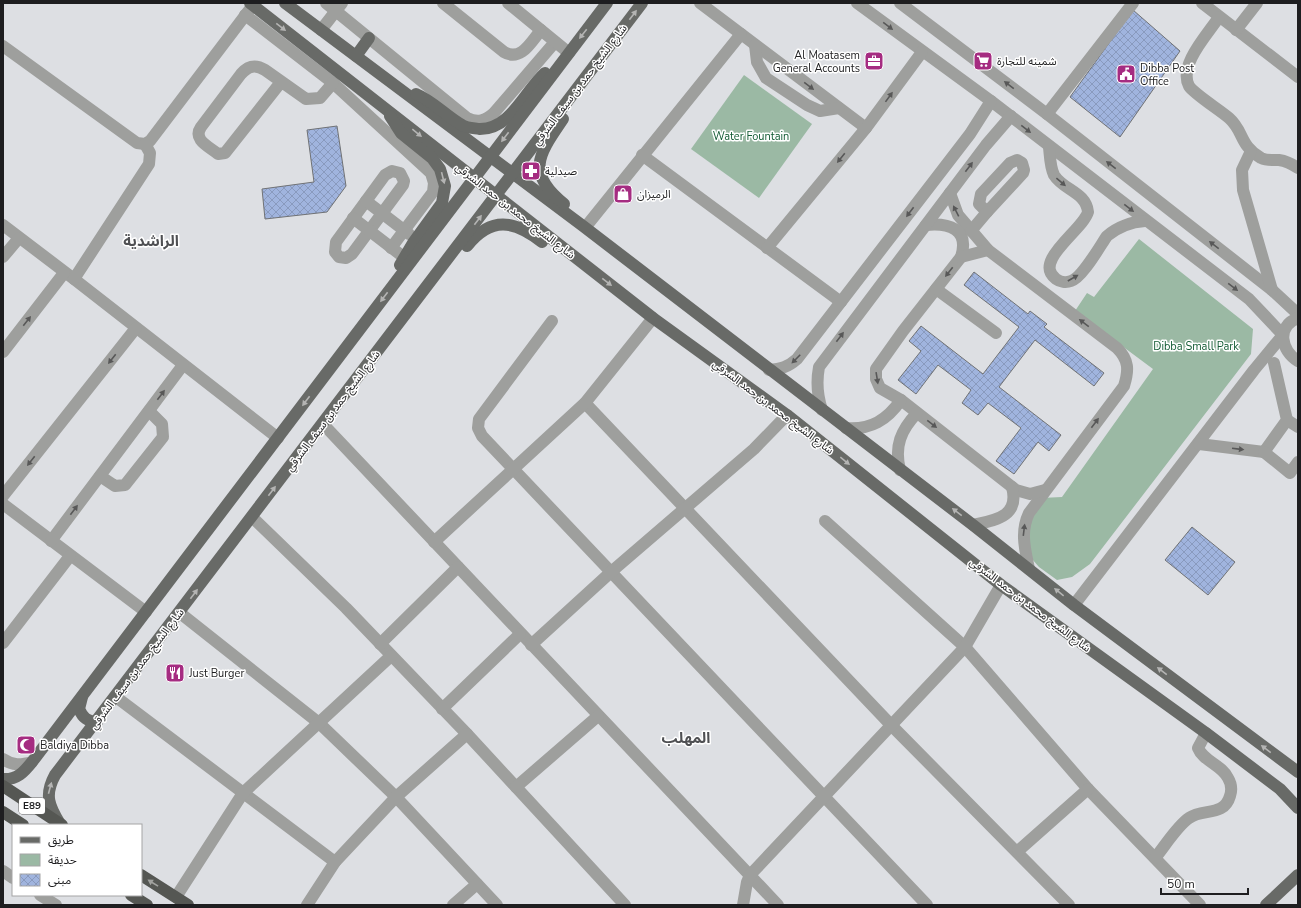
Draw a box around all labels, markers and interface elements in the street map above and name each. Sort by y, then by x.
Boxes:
one-way arrow [629,10,637,21]
street label: شارع الشيخ حمد بن سيف الشرقي [529,21,632,150]
one-way arrow [883,22,894,31]
one-way arrow [276,23,286,31]
one-way arrow [579,28,587,39]
place label: Al Moatasem General Accounts [773,48,860,76]
office icon: Al Moatasem General Accounts [863,50,885,72]
supermarket icon: شمينه للتجارة [972,50,994,72]
place label: شمينه للتجارة [997,54,1057,69]
place label: Dibba Post Office [1140,61,1194,89]
public building icon: Dibba Post Office [1115,63,1137,85]
one-way arrow [804,81,815,90]
one-way arrow [1003,81,1014,90]
one-way arrow [885,91,893,102]
one-way arrow [1021,124,1032,133]
one-way arrow [411,128,422,137]
park label: Water Fountain [713,129,789,144]
one-way arrow [500,132,509,143]
one-way arrow [836,153,845,164]
street label: شارع الشيخ محمد بن حمد الشرقي [451,159,578,264]
pharmacy icon: صيدلية [520,160,542,182]
one-way arrow [965,161,973,172]
one-way arrow [1106,161,1117,169]
place label: صيدلية [545,164,577,179]
one-way arrow [440,172,446,184]
one-way arrow [1056,177,1067,186]
shop icon: الرميزان [612,183,634,205]
place label: الرميزان [637,187,671,202]
one-way arrow [1124,204,1135,213]
one-way arrow [953,205,959,217]
one-way arrow [906,206,915,217]
one-way arrow [473,214,482,225]
district label: الراشدية [123,231,179,251]
one-way arrow [1208,241,1219,249]
one-way arrow [945,267,953,278]
one-way arrow [1067,275,1079,282]
one-way arrow [602,278,612,286]
one-way arrow [1227,283,1238,291]
one-way arrow [380,292,388,302]
one-way arrow [23,315,31,326]
one-way arrow [1079,319,1090,328]
one-way arrow [836,332,845,343]
park label: Dibba Small Park [1153,339,1239,354]
street label: شارع الشيخ حمد بن سيف الشرقي [282,347,385,476]
one-way arrow [107,353,116,364]
one-way arrow [791,354,801,363]
street label: شارع الشيخ محمد بن حمد الشرقي [708,356,837,459]
one-way arrow [874,371,880,384]
one-way arrow [157,390,165,400]
one-way arrow [301,395,310,406]
one-way arrow [1091,418,1100,429]
one-way arrow [926,420,937,428]
one-way arrow [1232,446,1244,452]
one-way arrow [27,455,35,466]
one-way arrow [839,457,850,466]
one-way arrow [268,485,277,496]
one-way arrow [70,505,78,515]
one-way arrow [951,508,962,517]
one-way arrow [1021,524,1027,536]
street label: شارع الشيخ محمد بن حمد الشرقي [965,554,1094,657]
one-way arrow [1053,588,1064,597]
one-way arrow [190,589,198,600]
street label: شارع الشيخ حمد بن سيف الشرقي [86,605,189,734]
restaurant icon: Just Burger [164,662,186,684]
place label: Just Burger [188,666,244,681]
one-way arrow [1157,667,1168,675]
district label: المهلب [662,728,710,748]
mosque icon: Baldiya Dibba [15,734,37,756]
place label: Baldiya Dibba [40,738,109,753]
one-way arrow [1261,745,1272,754]
one-way arrow [47,782,53,794]
road number: E89 [19,798,45,814]
legend [12,824,142,896]
text: طريق [48,832,74,848]
text: حديقة [48,852,77,868]
scale bar [1161,870,1248,896]
text: مبنى [48,872,71,888]
text: 50 m [1167,876,1195,892]
one-way arrow [147,879,158,886]

